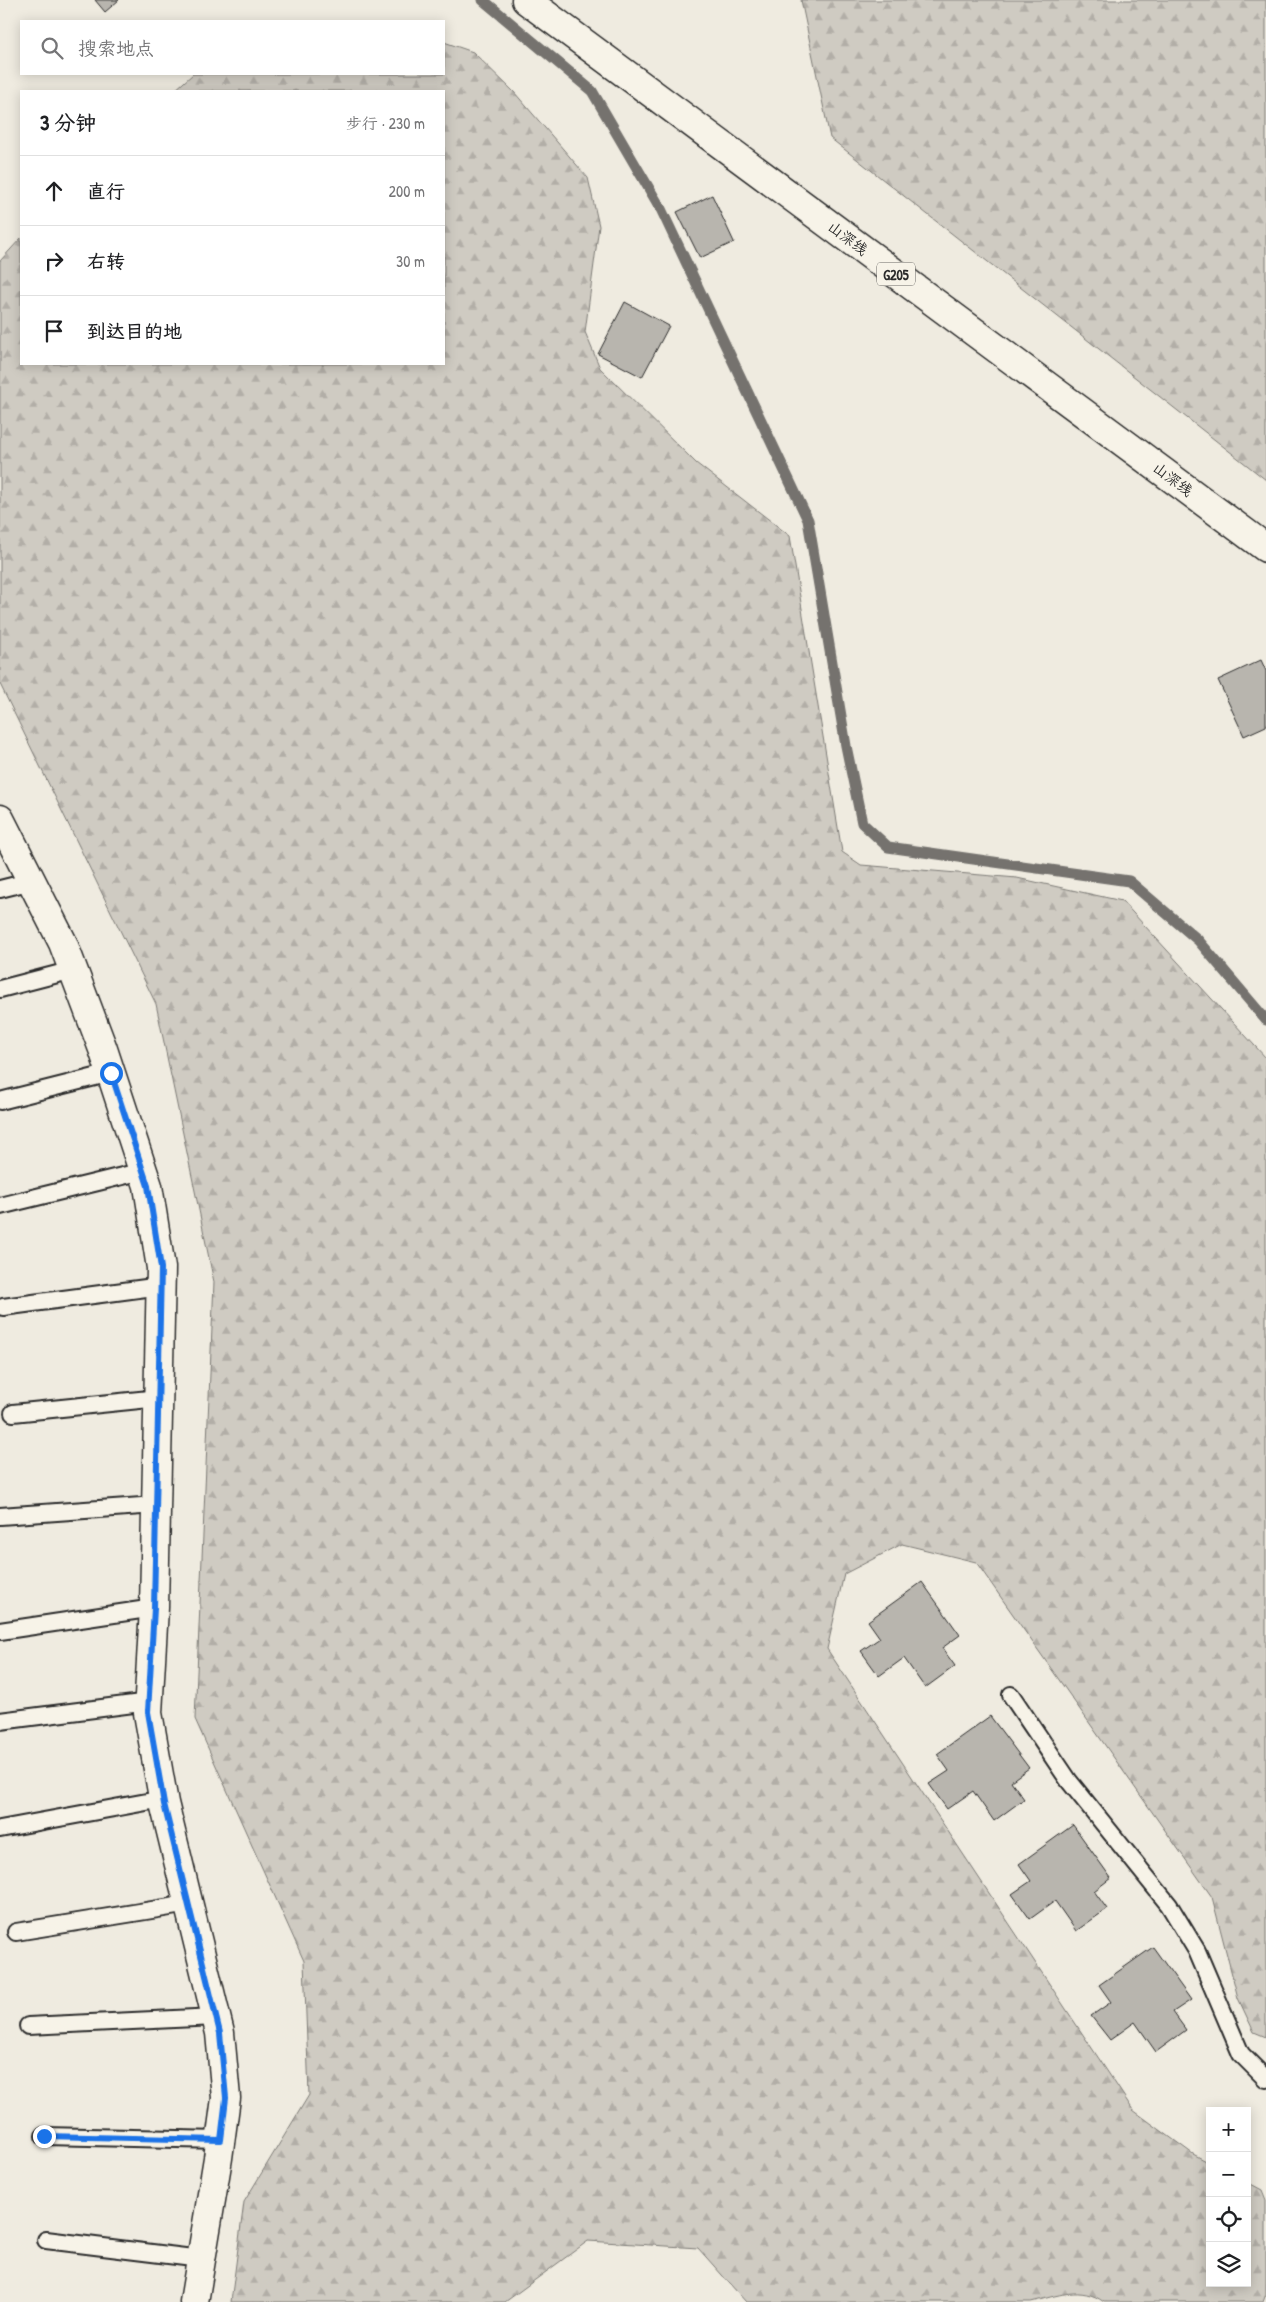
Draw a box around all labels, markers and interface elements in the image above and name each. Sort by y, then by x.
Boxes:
search box [20,20,445,75]
icon: search [38,34,66,62]
text: 搜索地点 [78,35,154,61]
text: 3 分钟 [40,108,96,137]
text: 步行 · 230 m [346,112,425,134]
icon: ahead [40,177,68,205]
text: 直行 [87,178,125,204]
text: 200 m [389,180,425,202]
street label: 山深线 [824,216,872,260]
icon: right [40,247,68,275]
text: 右转 [87,248,125,274]
text: 30 m [396,250,425,272]
road number: G205 [877,262,915,286]
icon: arrive [40,317,68,345]
text: 到达目的地 [87,318,182,344]
street label: 山深线 [1149,457,1197,501]
route start [100,1062,123,1085]
map controls [1206,2107,1251,2287]
button: + [1206,2107,1251,2152]
route end [33,2125,56,2148]
button: − [1206,2152,1251,2197]
button: locate [1206,2197,1251,2242]
button: layers [1206,2242,1251,2287]

